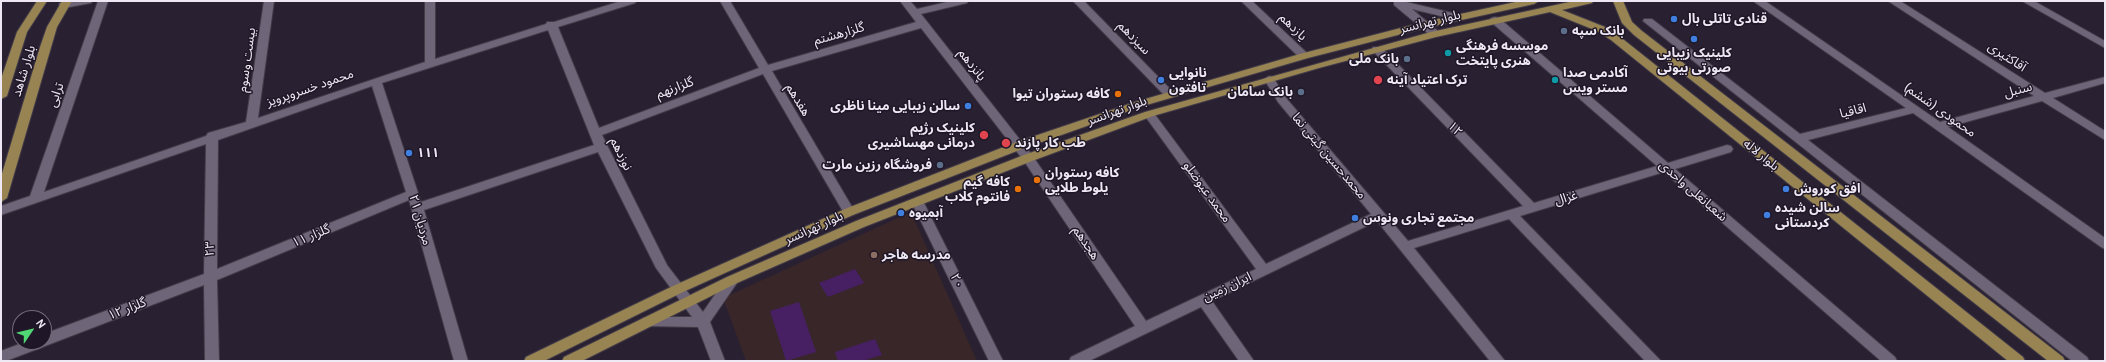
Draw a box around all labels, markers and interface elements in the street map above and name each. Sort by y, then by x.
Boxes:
street label: بلوار تهرانسر [1398,7,1462,37]
street label: یازدهم [1276,10,1310,44]
place label: قنادی تاتلی بال [1682,11,1767,27]
marker: قنادی تاتلی بال [1669,14,1679,24]
street label: سیزدهم [1114,18,1154,58]
street label: گلزارهشتم [812,19,866,49]
place label: بانک سپه [1572,23,1625,39]
marker: بانک سپه [1559,26,1569,36]
street label: بیست وسوم [235,27,259,93]
marker: کلینیک زیبایی صورتی بیوتی [1689,34,1699,44]
place label: موسسه فرهنگی هنری پایتخت [1456,38,1548,69]
street label: آقاکثیری [1985,39,2029,75]
street label: بلوار شاهد [9,44,39,98]
place label: کلینیک زیبایی صورتی بیوتی [1656,45,1732,76]
street label: پانزدهم [954,46,990,84]
marker: موسسه فرهنگی هنری پایتخت [1443,48,1453,58]
place label: بانک ملی [1349,51,1399,67]
marker: بانک ملی [1402,54,1412,64]
place label: نانوایی تافتون [1169,65,1207,96]
place label: آکادمی صدا مستر ویس [1563,65,1628,96]
street label: محمود خسروپرویز [264,66,356,110]
place label: ترک اعتیاد آینه [1387,72,1467,88]
street label: گلزارنهم [654,74,696,102]
marker: ترک اعتیاد آینه [1372,74,1384,86]
marker: نانوایی تافتون [1156,75,1166,85]
marker: آکادمی صدا مستر ویس [1550,75,1560,85]
street label: محمودی (ششم) [1901,79,1979,141]
street label: سنبل [2002,79,2034,101]
street label: ترابی [45,81,67,109]
street label: هفدهم [782,81,814,119]
place label: بانک سامان [1228,84,1293,100]
place label: کافه رستوران تیوا [1012,86,1110,102]
marker: بانک سامان [1296,87,1306,97]
marker: کافه رستوران تیوا [1113,89,1123,99]
street label: بلوار تهرانسر [1085,93,1149,129]
place label: سالن زیبایی مینا ناظری [830,98,960,114]
street label: اقاقیا [1838,100,1868,122]
marker: سالن زیبایی مینا ناظری [963,101,973,111]
street label: محمدحسین گیتی نما [1288,110,1370,202]
street label: ۱۲ [1444,118,1466,140]
place label: کلینیک رژیم درمانی مهساشیری [868,120,975,151]
marker: کلینیک رژیم درمانی مهساشیری [978,129,990,141]
street label: نوزدهم [606,135,636,173]
place label: طب کار پازند [1015,135,1086,151]
street label: بلوار لاله [1740,136,1782,174]
marker: طب کار پازند [1000,137,1012,149]
place label: ۱۱۱ [417,145,439,161]
marker: ۱۱۱ [404,148,414,158]
place label: فروشگاه رزین مارت [822,157,932,173]
street label: شعبانعلی واحدی [1656,157,1730,225]
street label: محمد عیوضلو [1180,158,1234,226]
marker: فروشگاه رزین مارت [935,160,945,170]
place label: کافه رستوران يلوط طلایی [1045,165,1119,196]
place label: کافه گیم فانتوم کلاب [945,174,1010,205]
marker: کافه رستوران يلوط طلایی [1032,175,1042,185]
place label: افق کوروش [1794,181,1860,197]
marker: کافه گیم فانتوم کلاب [1013,184,1023,194]
marker: افق کوروش [1781,184,1791,194]
street label: غزال [1552,187,1580,209]
street label: ۲۱ مردیان [405,193,435,247]
place label: سالن شیده کردستانی [1775,200,1840,231]
place label: آبمیوه [909,205,943,221]
street label: بلوار تهرانسر [782,208,846,248]
marker: آبمیوه [896,208,906,218]
place label: مجتمع تجاری ونوس [1363,210,1474,226]
marker: سالن شیده کردستانی [1762,210,1772,220]
marker: مجتمع تجاری ونوس [1350,213,1360,223]
street label: گلزار ۱۱ [290,221,332,251]
street label: هجدهم [1069,223,1103,263]
street label: ۲۳ [202,241,218,257]
place label: مدرسه هاجر [882,247,951,263]
marker: مدرسه هاجر [869,250,879,260]
street label: ایران زمین [1200,269,1254,305]
street label: ۲۰ [947,271,967,291]
street label: گلزار ۱۲ [106,295,148,323]
north arrow [12,310,52,350]
text: N [33,316,49,331]

